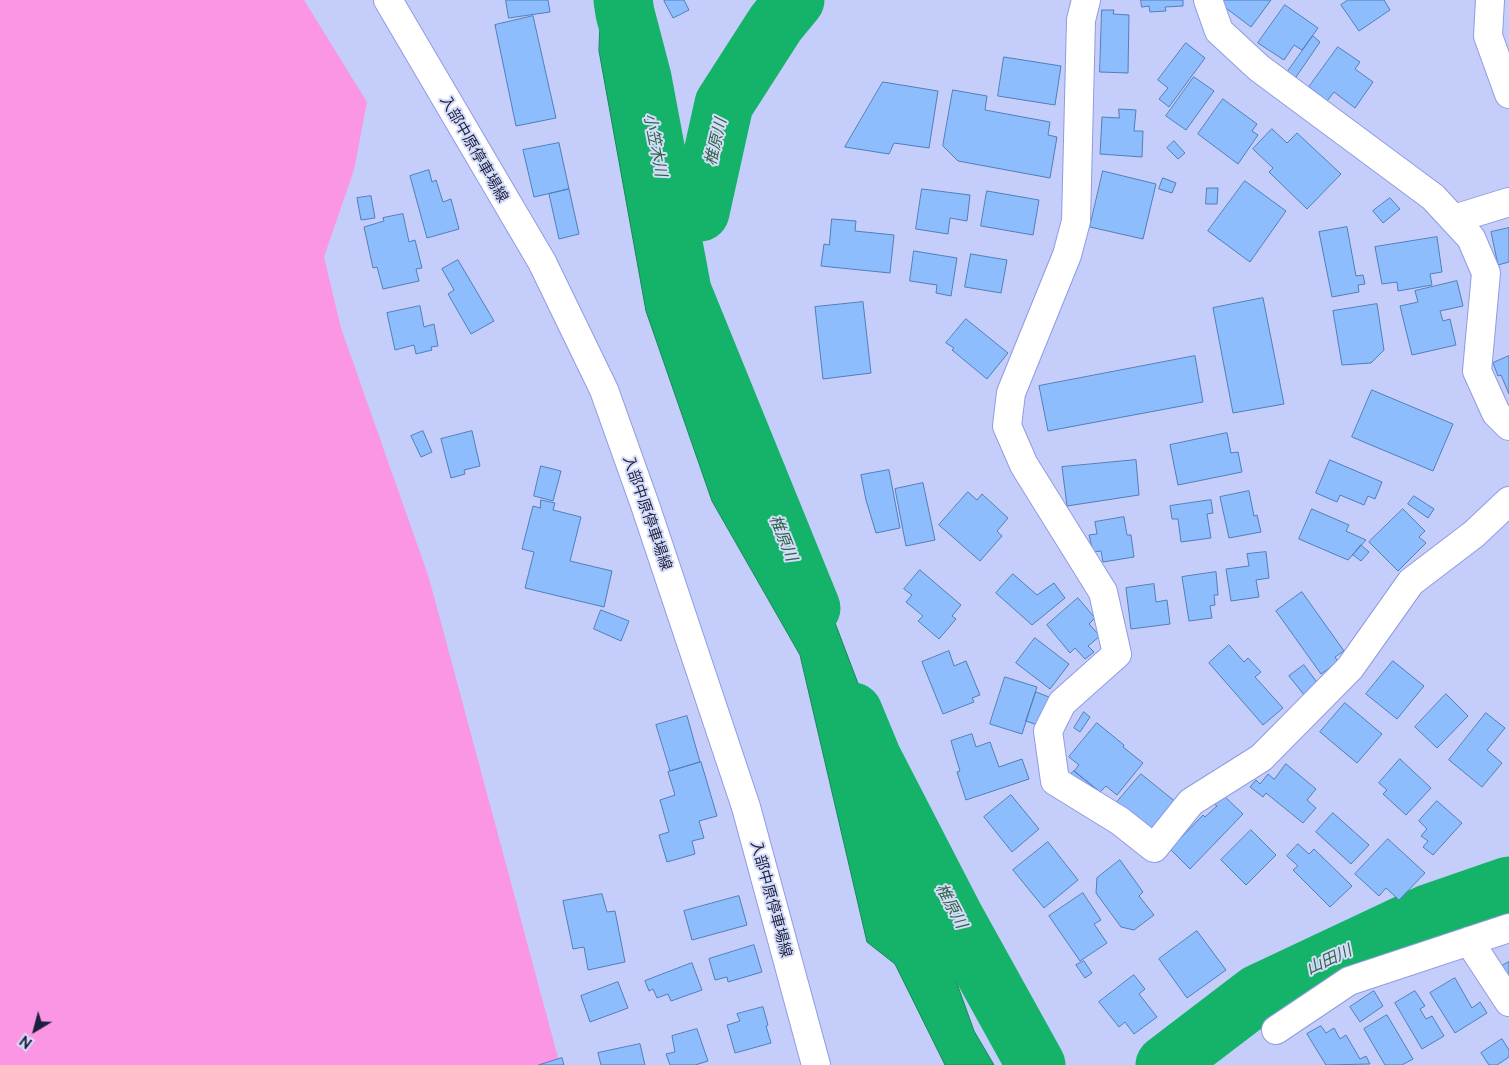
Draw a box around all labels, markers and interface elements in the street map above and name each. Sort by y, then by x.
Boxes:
street label: 入部中原停車場線 [436,93,512,205]
water label: 小笠木川 [639,112,671,178]
water label: 椎原川 [701,116,731,168]
street label: 入部中原停車場線 [619,453,675,573]
water label: 椎原川 [765,512,801,564]
street label: 入部中原停車場線 [747,839,795,959]
water label: 椎原川 [931,880,971,932]
water label: 山田川 [1303,941,1355,979]
north arrow [10,1005,60,1055]
text: N [17,1032,35,1052]

